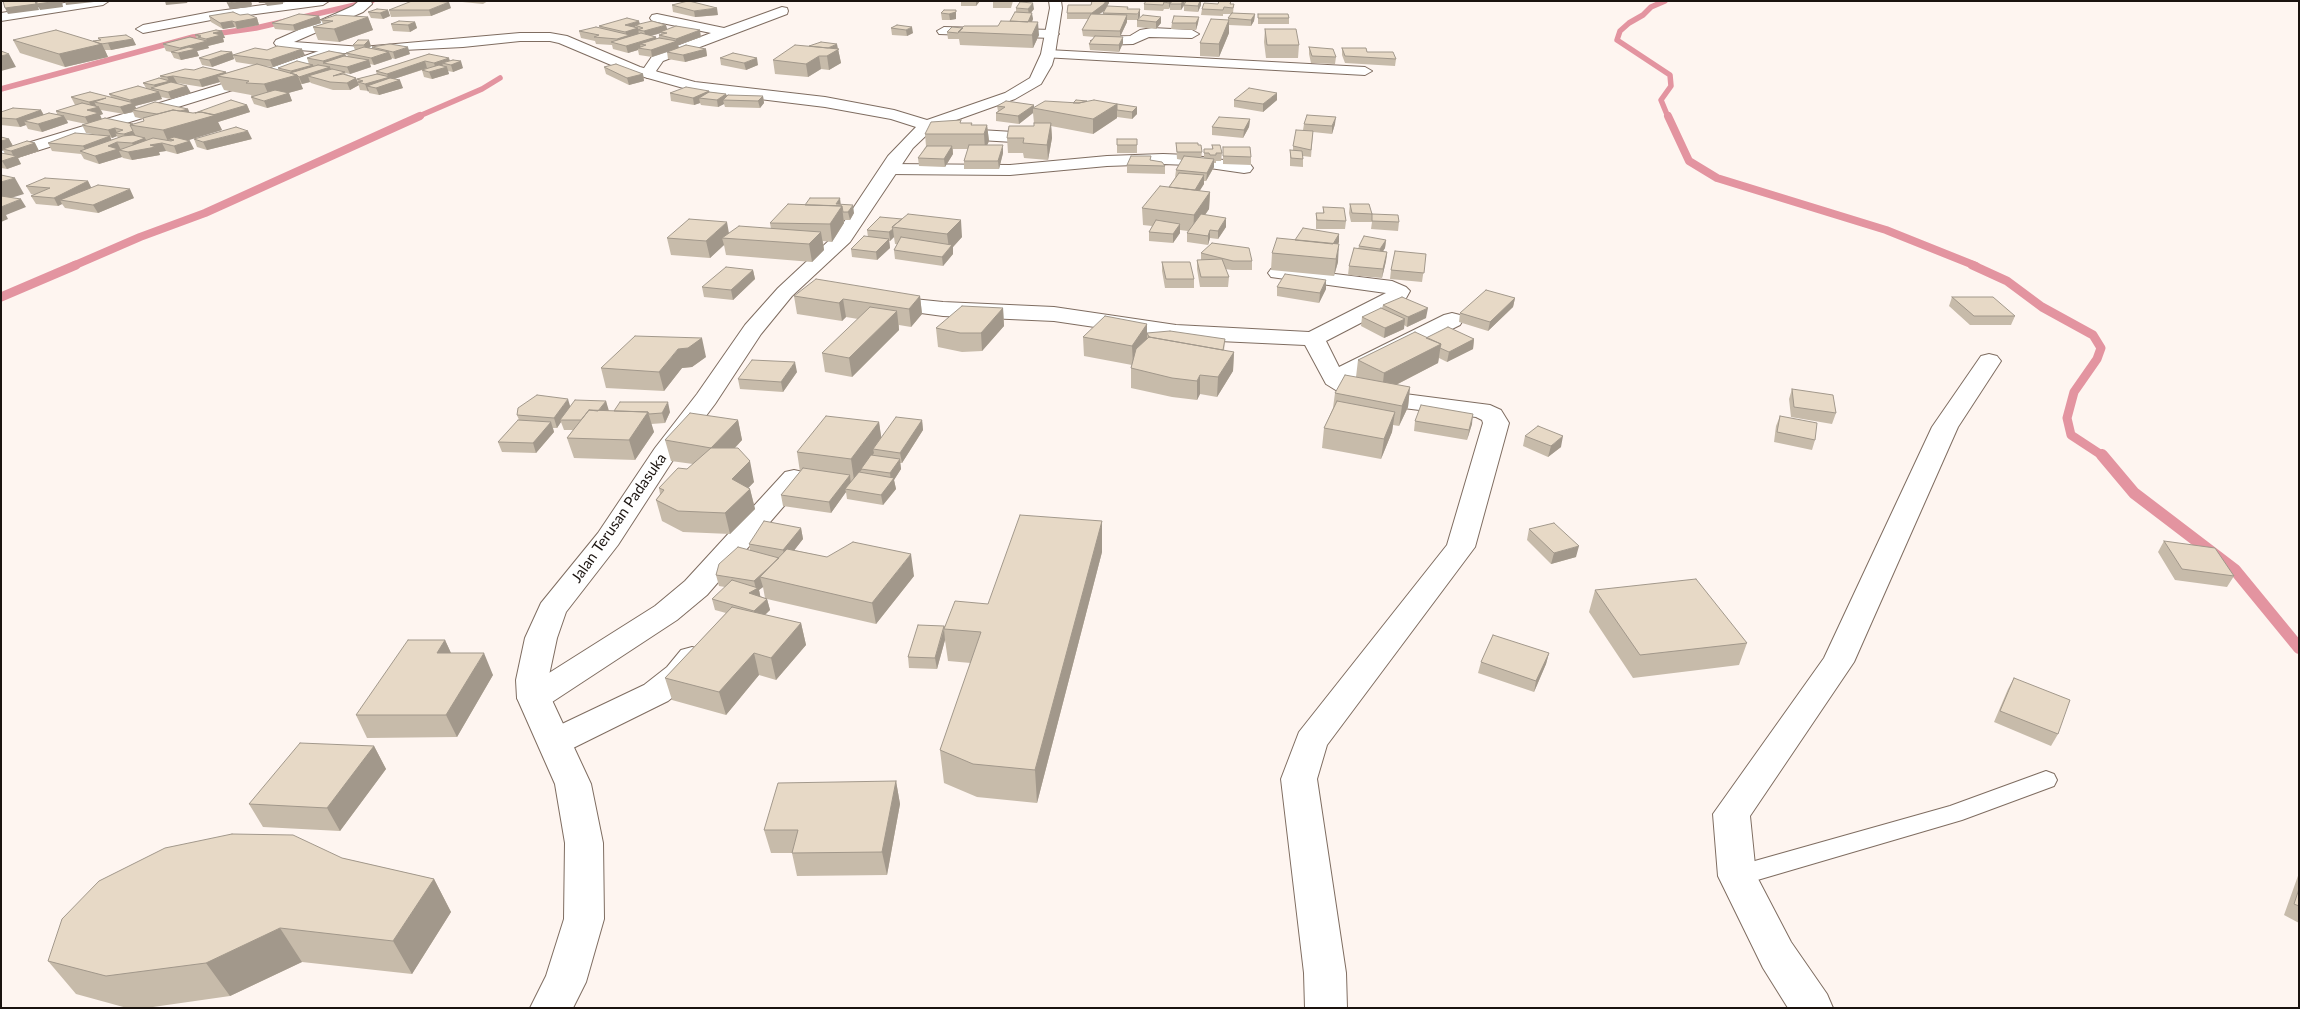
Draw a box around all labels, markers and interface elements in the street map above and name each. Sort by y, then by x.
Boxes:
street label: Jalan Terusan Padasuka [568,450,670,586]

